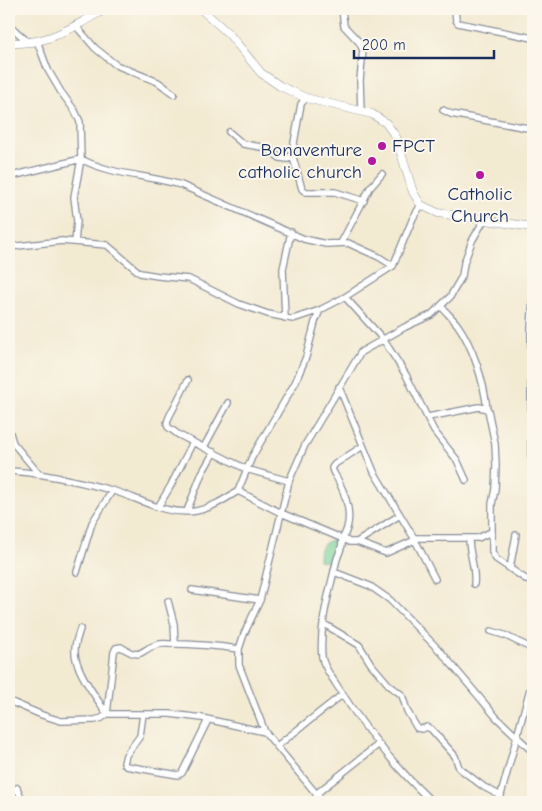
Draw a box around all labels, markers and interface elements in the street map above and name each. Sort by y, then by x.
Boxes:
scale bar [354,28,494,60]
text: 200 m [362,36,406,54]
place label: FPCT [392,135,435,157]
place label: Bonaventure catholic church [238,139,362,183]
marker: FPCT [376,140,388,152]
marker: Bonaventure catholic church [366,155,378,167]
marker: Catholic Church [474,169,486,181]
place label: Catholic Church [448,183,512,227]

